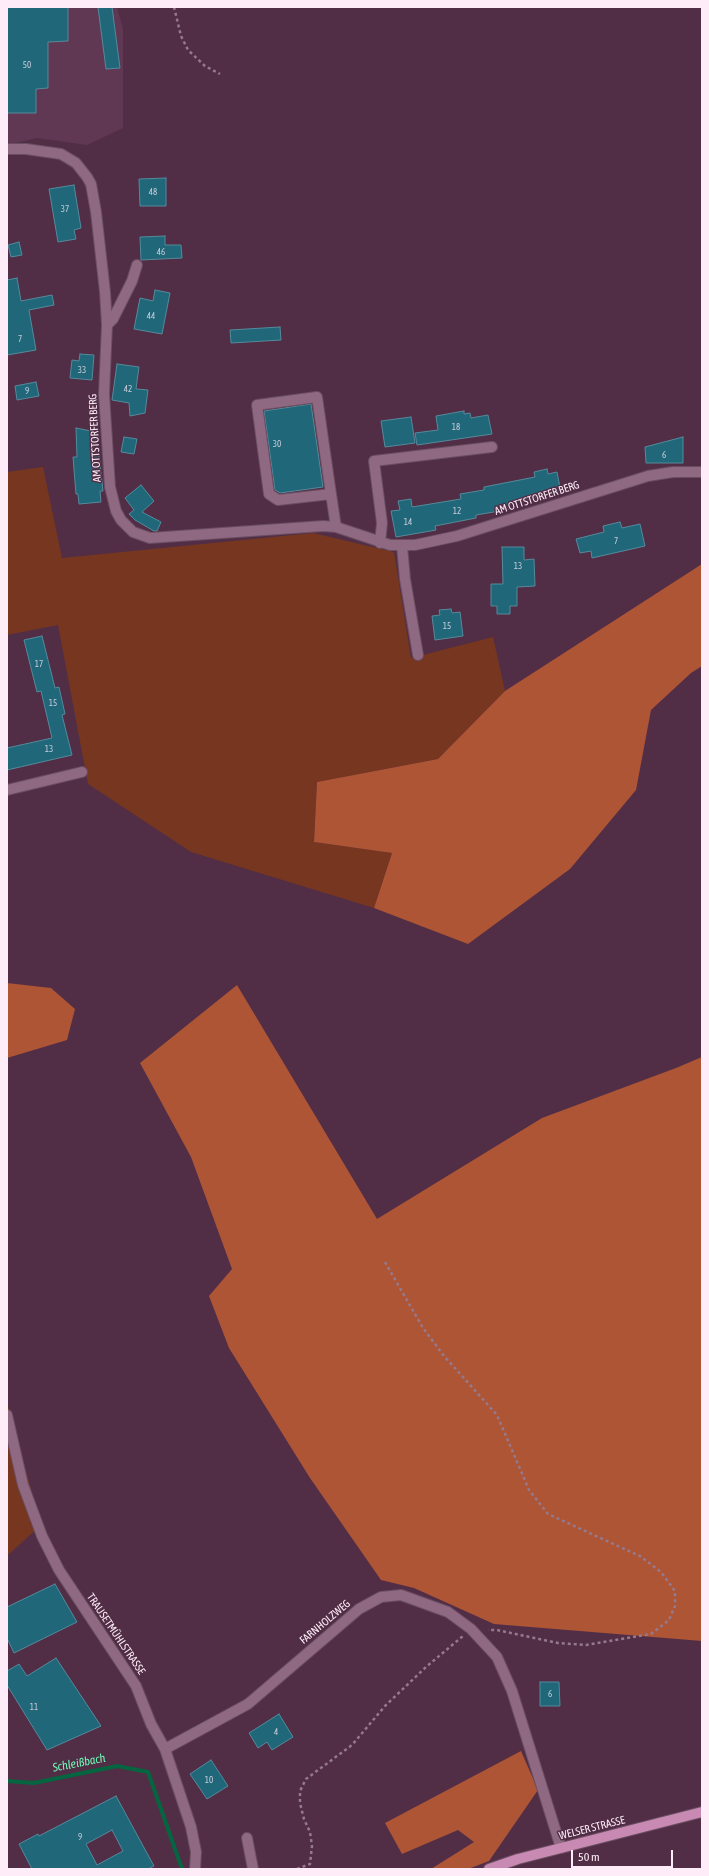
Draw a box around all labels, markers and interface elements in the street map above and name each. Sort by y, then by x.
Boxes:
house number: 50 [23,60,31,70]
house number: 48 [149,187,157,197]
house number: 37 [61,204,69,214]
house number: 46 [157,247,165,257]
house number: 44 [147,311,155,321]
house number: 7 [18,334,22,344]
house number: 33 [78,365,86,375]
house number: 42 [124,384,132,394]
house number: 9 [25,386,29,396]
street label: AM OTTSTORFER BERG [86,393,104,483]
house number: 18 [452,422,460,432]
house number: 30 [273,439,281,449]
house number: 6 [662,450,666,460]
street label: AM OTTSTORFER BERG [493,478,581,518]
house number: 12 [453,506,461,516]
house number: 14 [404,517,412,527]
house number: 7 [614,536,618,546]
house number: 13 [514,561,522,571]
house number: 15 [443,621,451,631]
house number: 17 [35,659,43,669]
house number: 15 [49,698,57,708]
house number: 13 [45,744,53,754]
street label: TRAUSETMÜHLSTRASSE [84,1591,148,1677]
street label: FARNHOLZWEG [297,1597,353,1647]
house number: 6 [548,1689,552,1699]
house number: 11 [30,1702,38,1712]
house number: 4 [274,1727,278,1737]
water label: Schleißbach [51,1751,107,1775]
house number: 10 [205,1775,213,1785]
street label: WELSER STRASSE [558,1813,626,1843]
house number: 9 [78,1832,82,1842]
scale bar [573,1842,675,1868]
text: 50 m [578,1850,600,1864]

